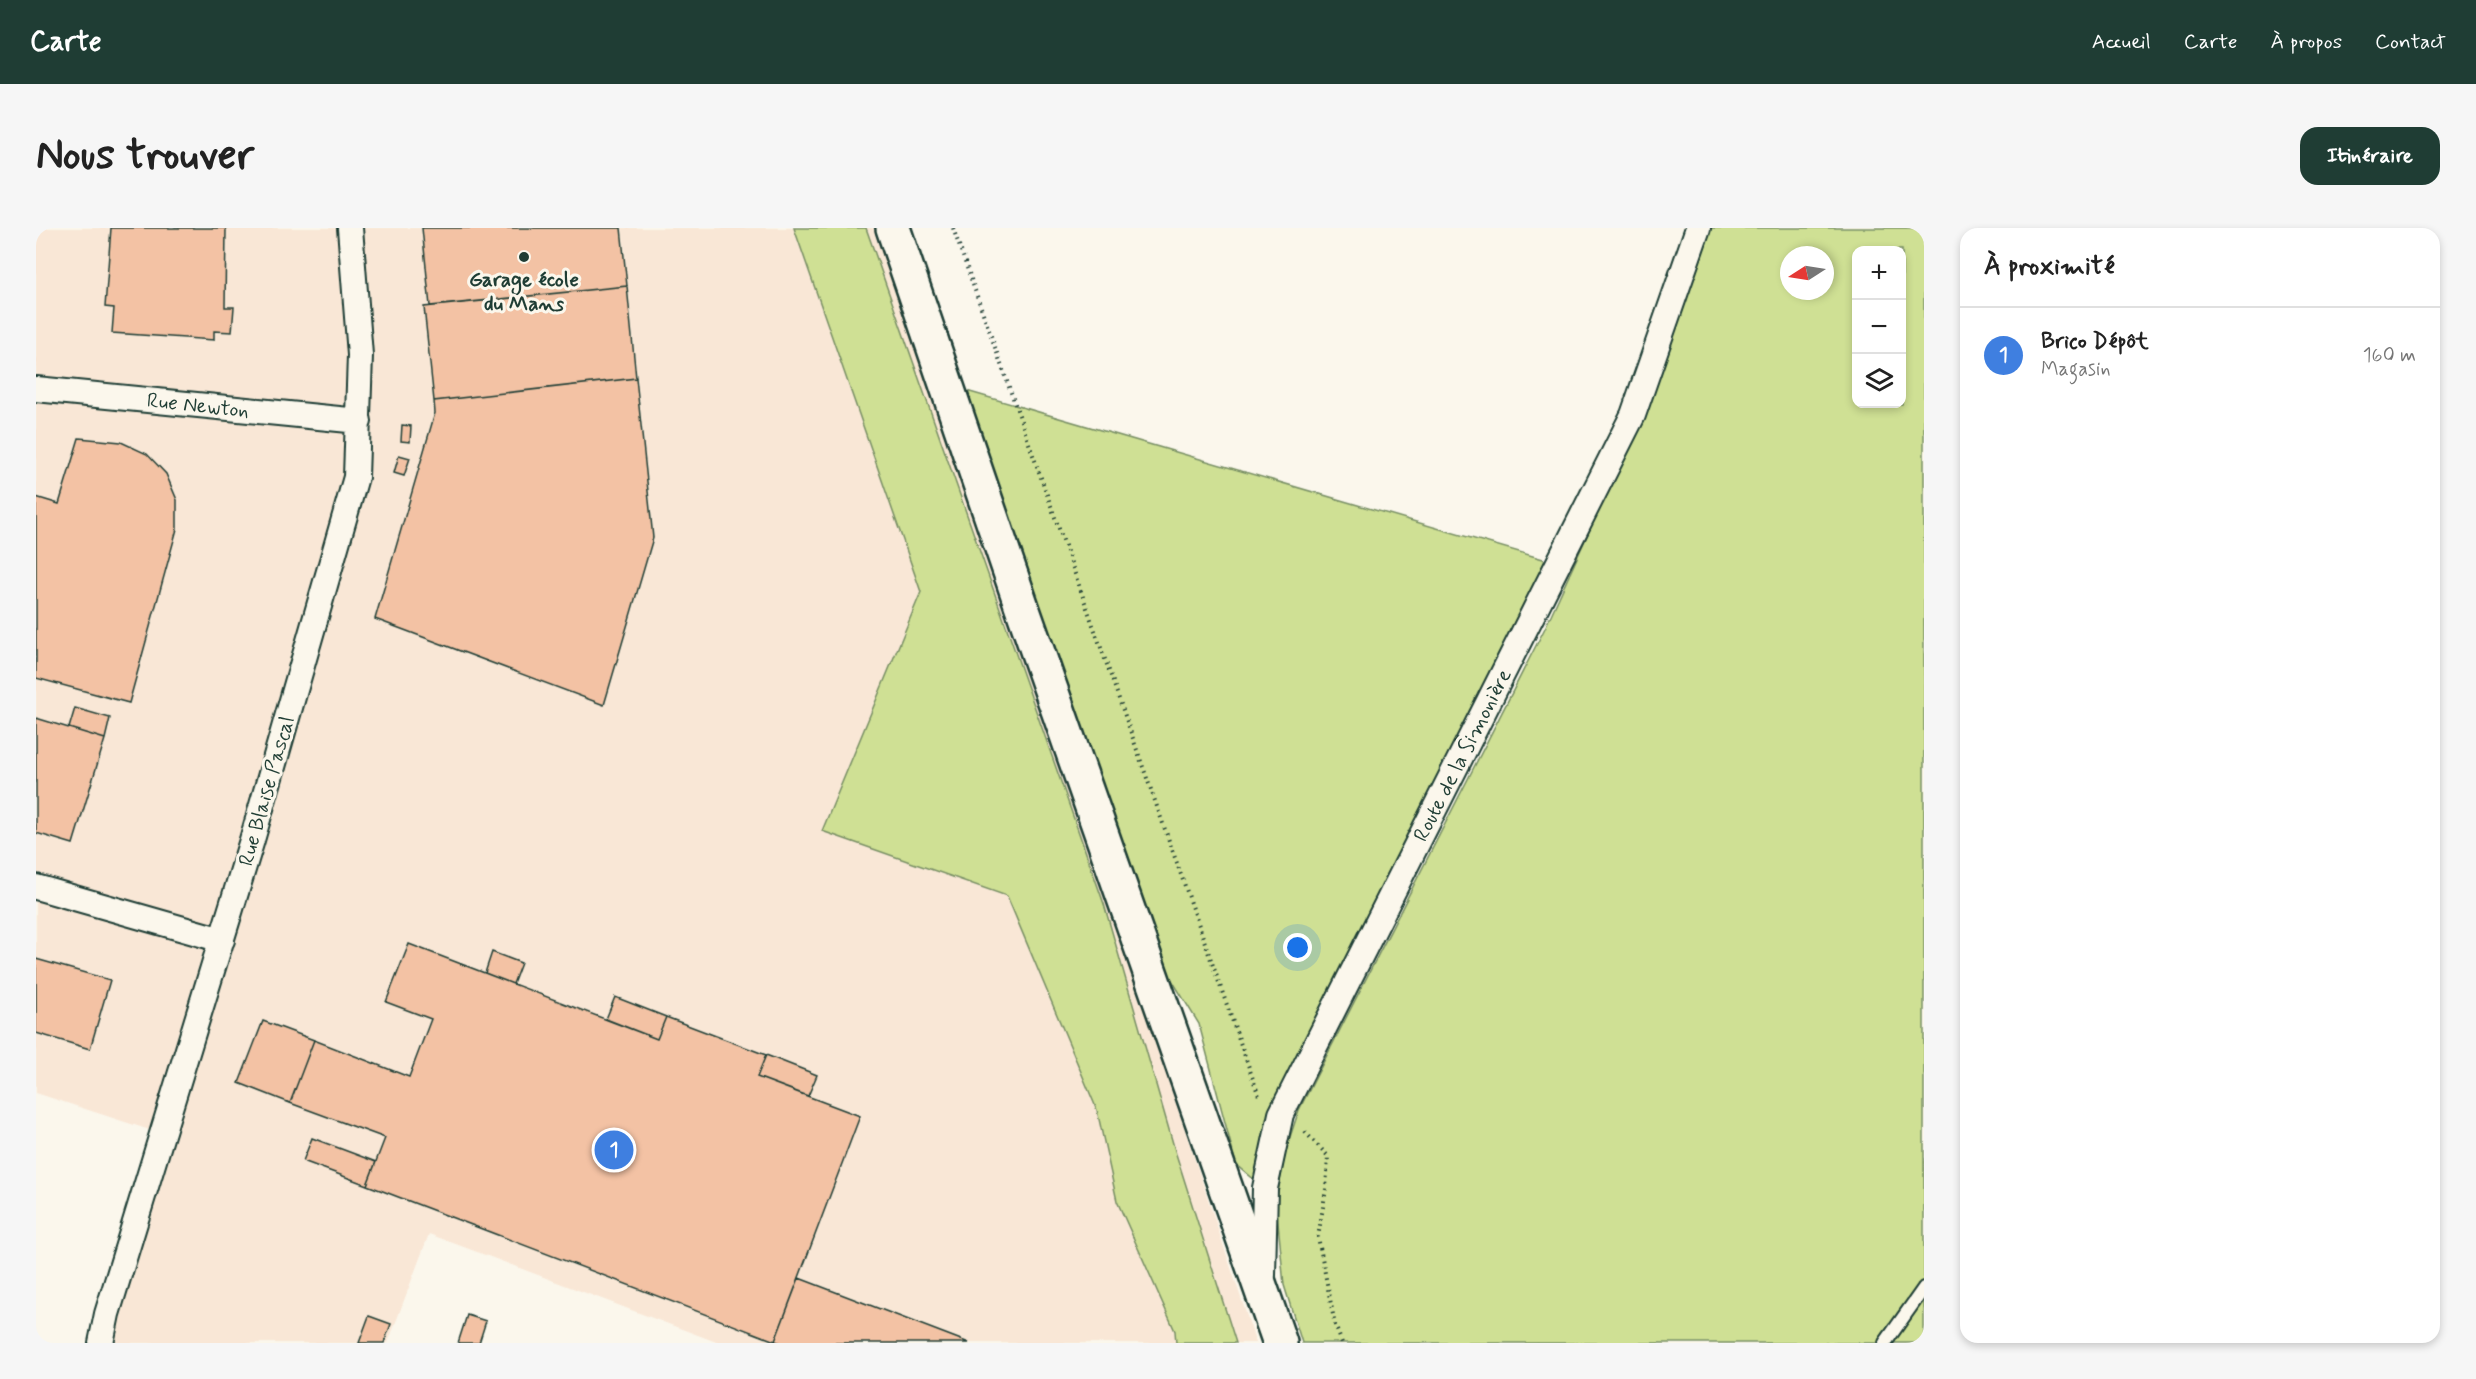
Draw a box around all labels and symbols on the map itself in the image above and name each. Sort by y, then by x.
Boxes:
north arrow [1780,246,1834,300]
marker: Garage école du Mans [517,250,531,264]
place label: Garage école du Mans [469,266,579,318]
street label: Rue Newton [145,387,250,425]
street label: Route de la Simonière [1407,664,1519,847]
street label: Rue Blaise Pascal [232,713,302,870]
your location [1283,933,1312,962]
pin: 1 [594,1128,634,1172]

